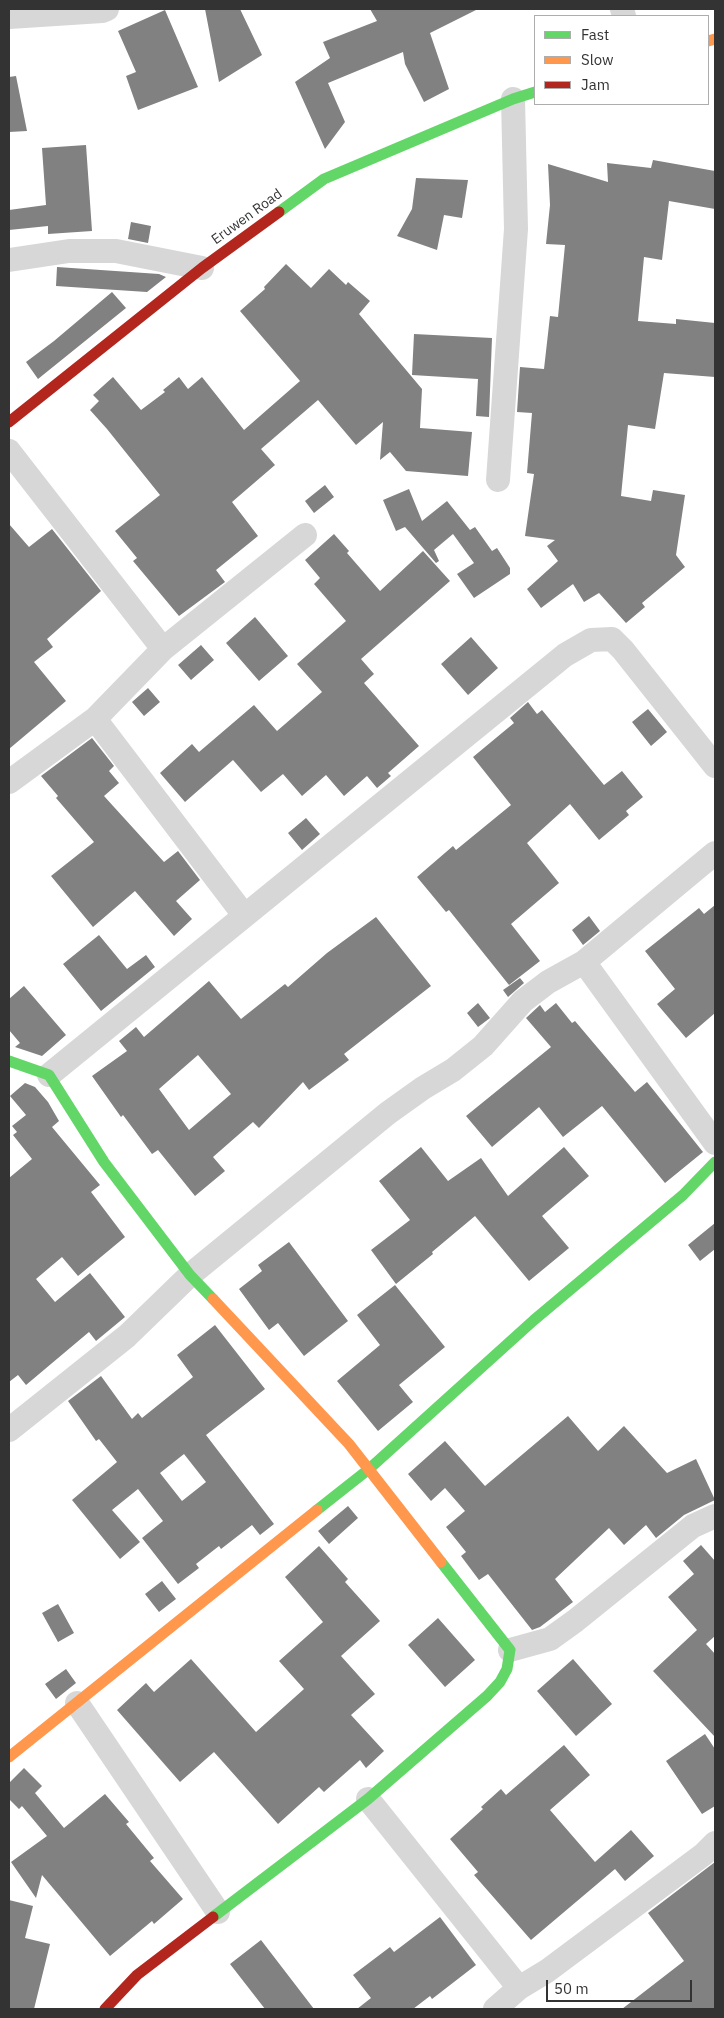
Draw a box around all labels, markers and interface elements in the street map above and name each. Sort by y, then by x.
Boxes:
legend [534,15,709,105]
text: Fast [581,25,609,44]
text: Slow [581,50,614,69]
text: Jam [581,75,610,94]
street label: Eruwen Road [208,186,286,248]
scale bar [549,1970,695,2002]
text: 50 m [554,1979,589,1998]

